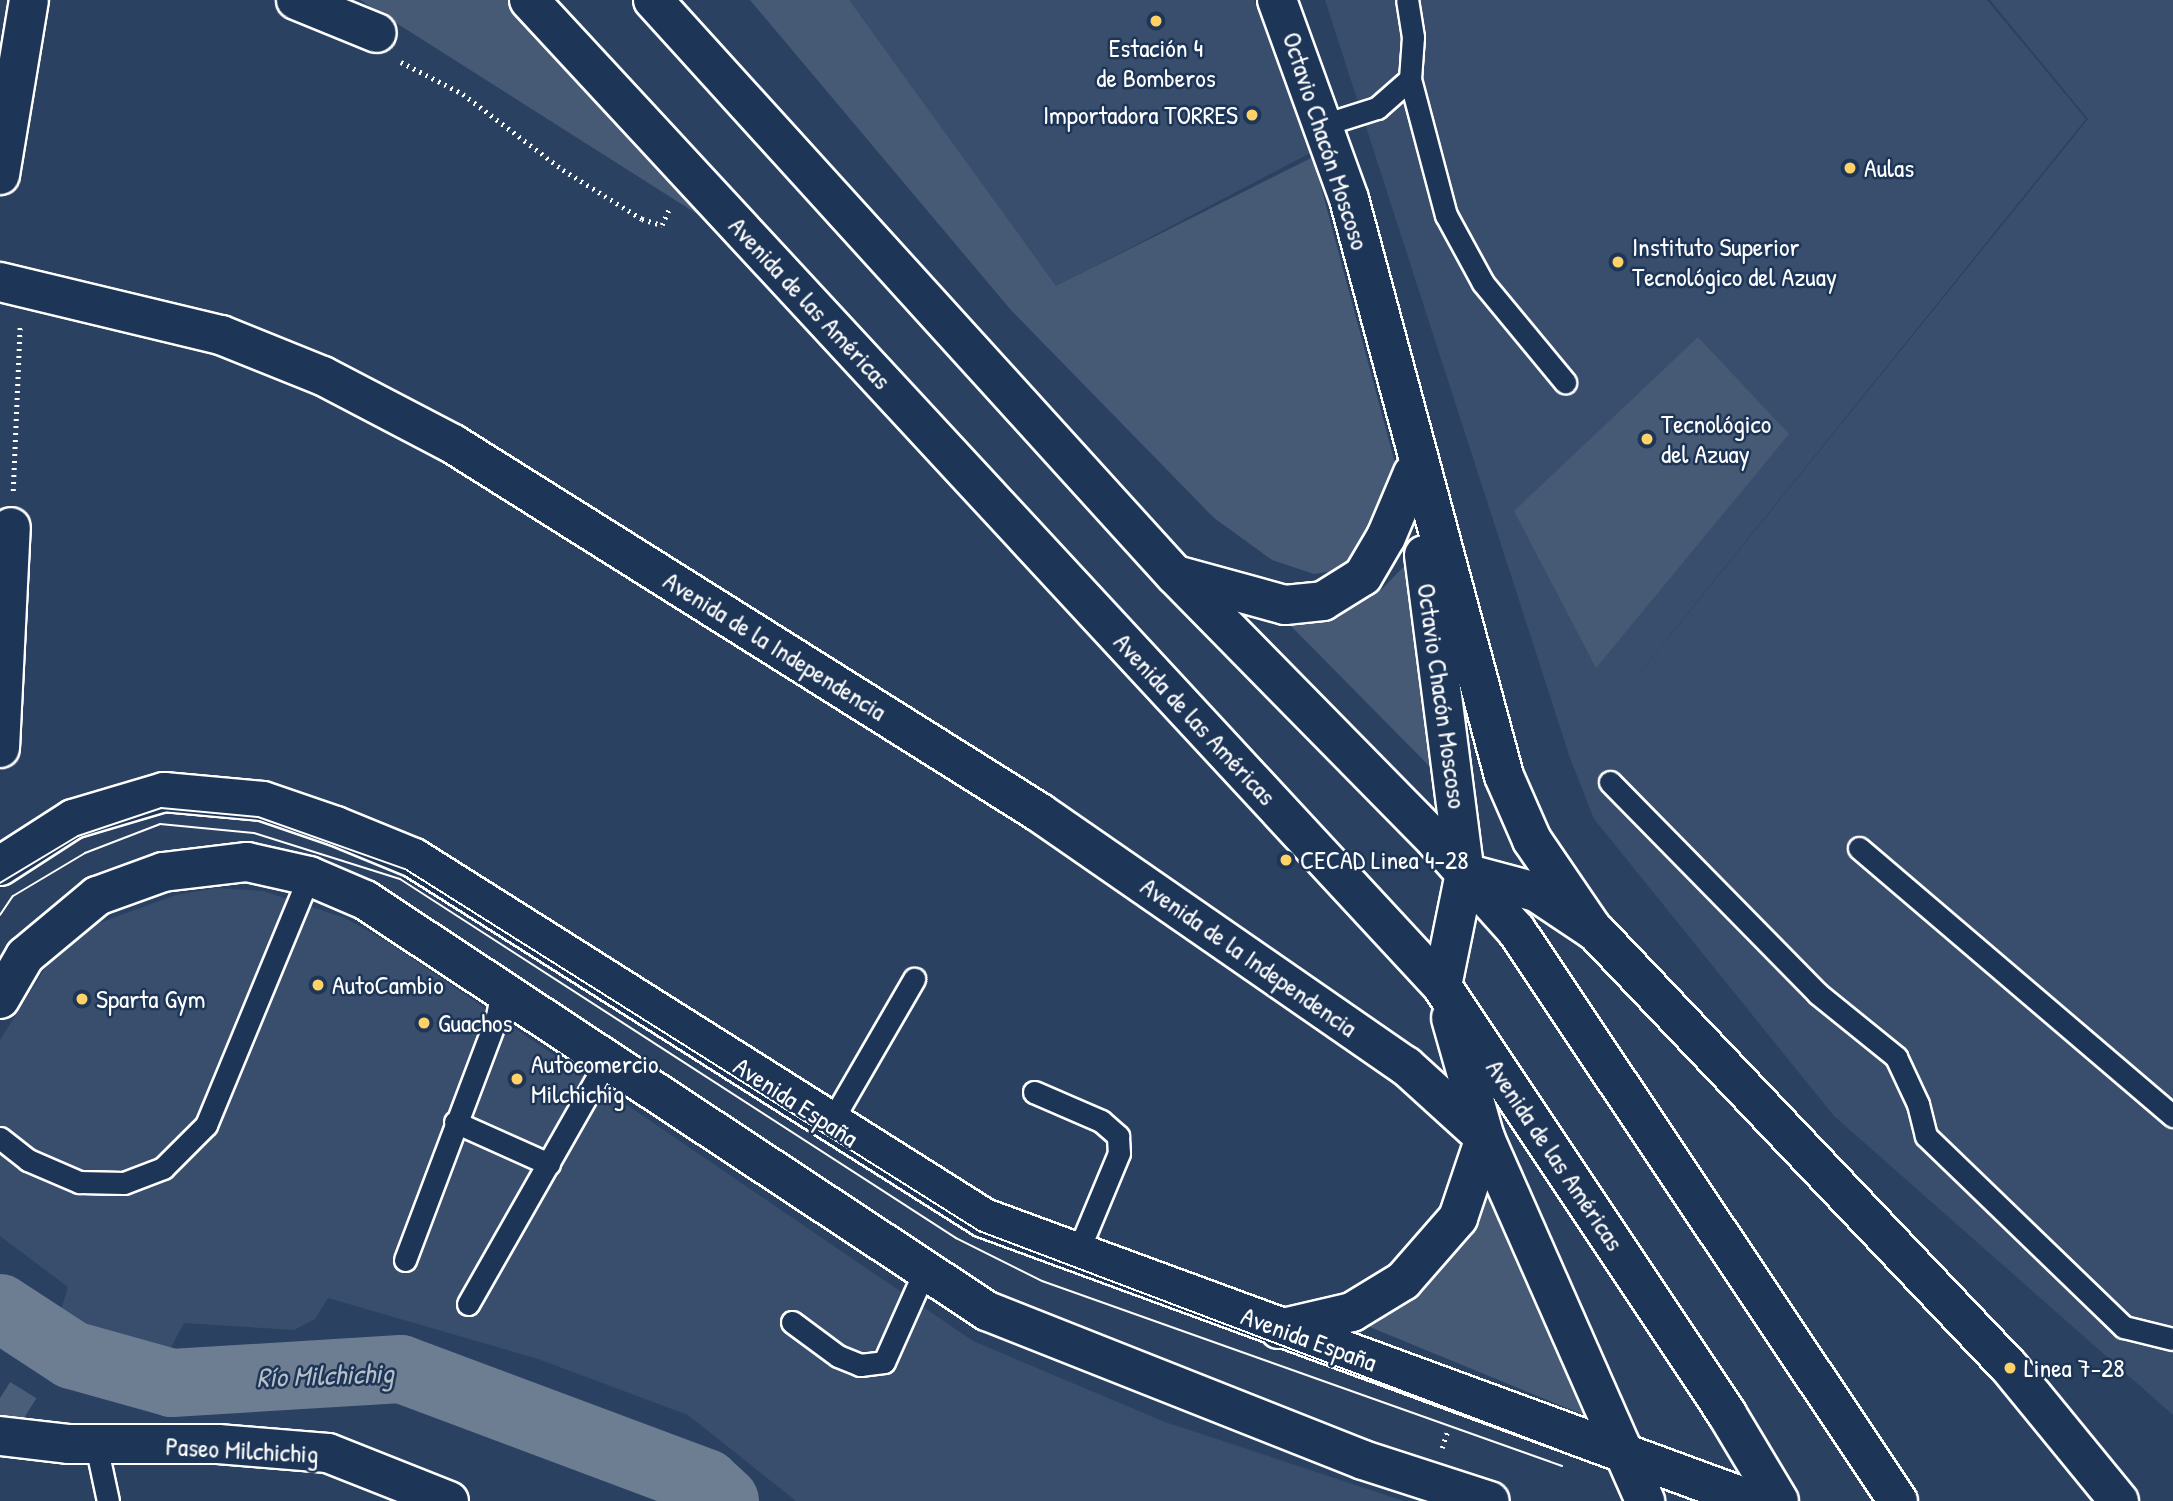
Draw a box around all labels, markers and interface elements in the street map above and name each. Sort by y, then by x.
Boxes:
marker: Estación 4 de Bomberos [1148,13,1164,29]
street label: Octavio Chacón Moscoso [1276,28,1376,254]
place label: Estación 4 de Bomberos [1096,32,1216,94]
place label: Importadora TORRES [1043,99,1238,131]
marker: Importadora TORRES [1244,107,1260,123]
place label: Aulas [1864,152,1914,184]
marker: Aulas [1842,160,1858,176]
street label: Avenida de las Américas [722,211,898,395]
place label: Instituto Superior Tecnológico del Azuay [1632,231,1837,292]
marker: Instituto Superior Tecnológico del Azuay [1610,254,1626,270]
place label: Tecnológico del Azuay [1661,408,1771,470]
marker: Tecnológico del Azuay [1639,431,1655,447]
street label: Avenida de la Independencia [658,565,892,727]
street label: Octavio Chacón Moscoso [1411,581,1473,811]
street label: Avenida de las Américas [1107,627,1283,811]
place label: CECAD Linea 4-28 [1300,844,1468,876]
marker: CECAD Linea 4-28 [1278,852,1294,868]
street label: Avenida de la Independencia [1135,871,1363,1043]
place label: AutoCambio [332,969,444,1001]
marker: AutoCambio [310,977,326,993]
place label: Sparta Gym [96,983,206,1015]
marker: Sparta Gym [74,991,90,1007]
place label: Guachos [438,1007,513,1039]
marker: Guachos [416,1015,432,1031]
place label: Autocomercio Milchichig [531,1048,659,1110]
street label: Avenida España [728,1050,864,1154]
street label: Avenida de las Américas [1480,1054,1630,1256]
marker: Autocomercio Milchichig [509,1071,525,1087]
street label: Avenida España [1237,1300,1381,1378]
place label: Linea 7-28 [2024,1352,2125,1384]
water label: Río Milchichig [256,1356,394,1394]
marker: Linea 7-28 [2002,1360,2018,1376]
street label: Paseo Milchichig [165,1430,319,1470]

